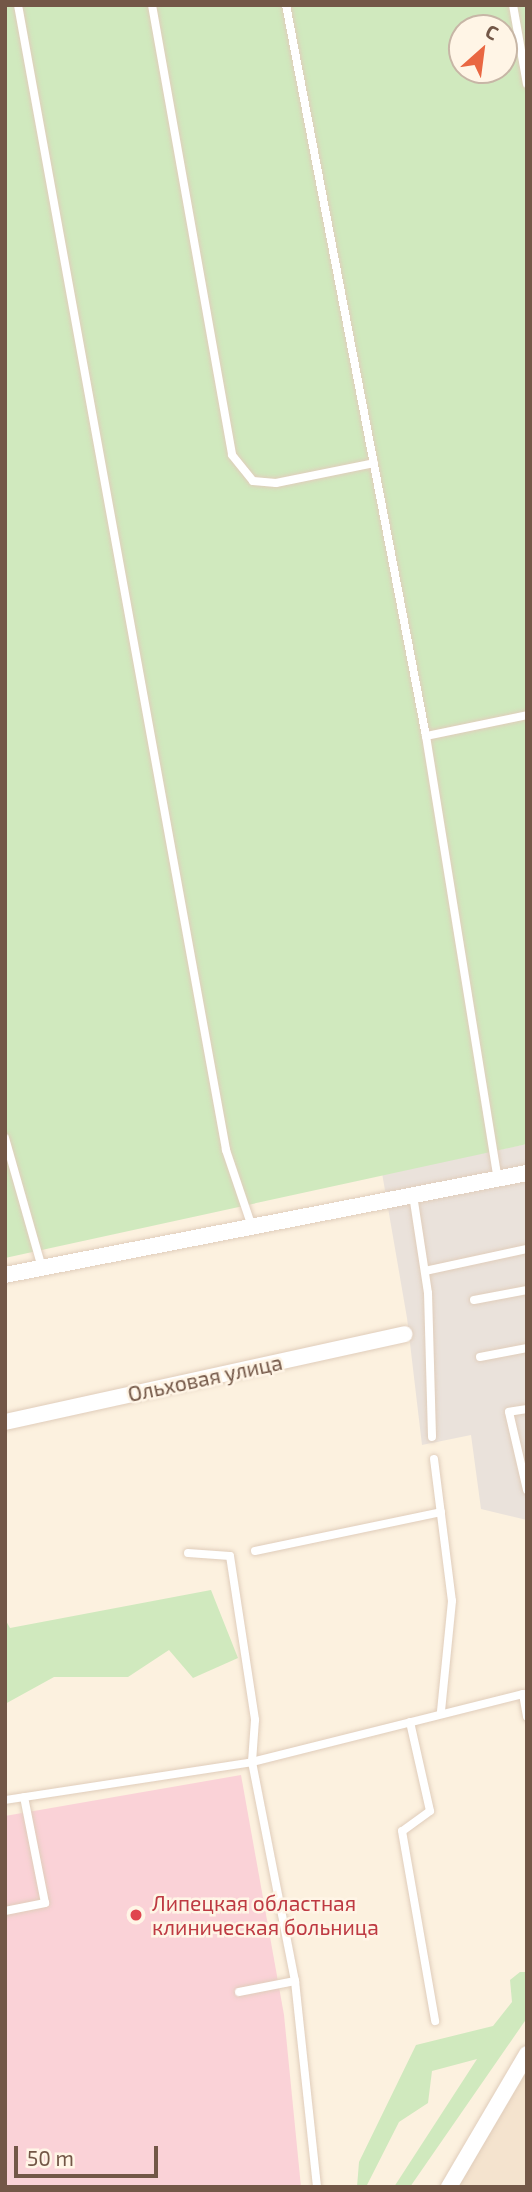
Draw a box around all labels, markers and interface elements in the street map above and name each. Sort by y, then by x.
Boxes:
north arrow [448,14,518,84]
text: С [482,19,502,45]
street label: Ольховая улица [125,1349,285,1407]
place label: Липецкая областная клиническая больница [152,1890,379,1940]
marker: Липецкая областная клиническая больница [126,1905,146,1925]
scale bar [18,2132,161,2176]
text: 50 m [27,2145,74,2170]

